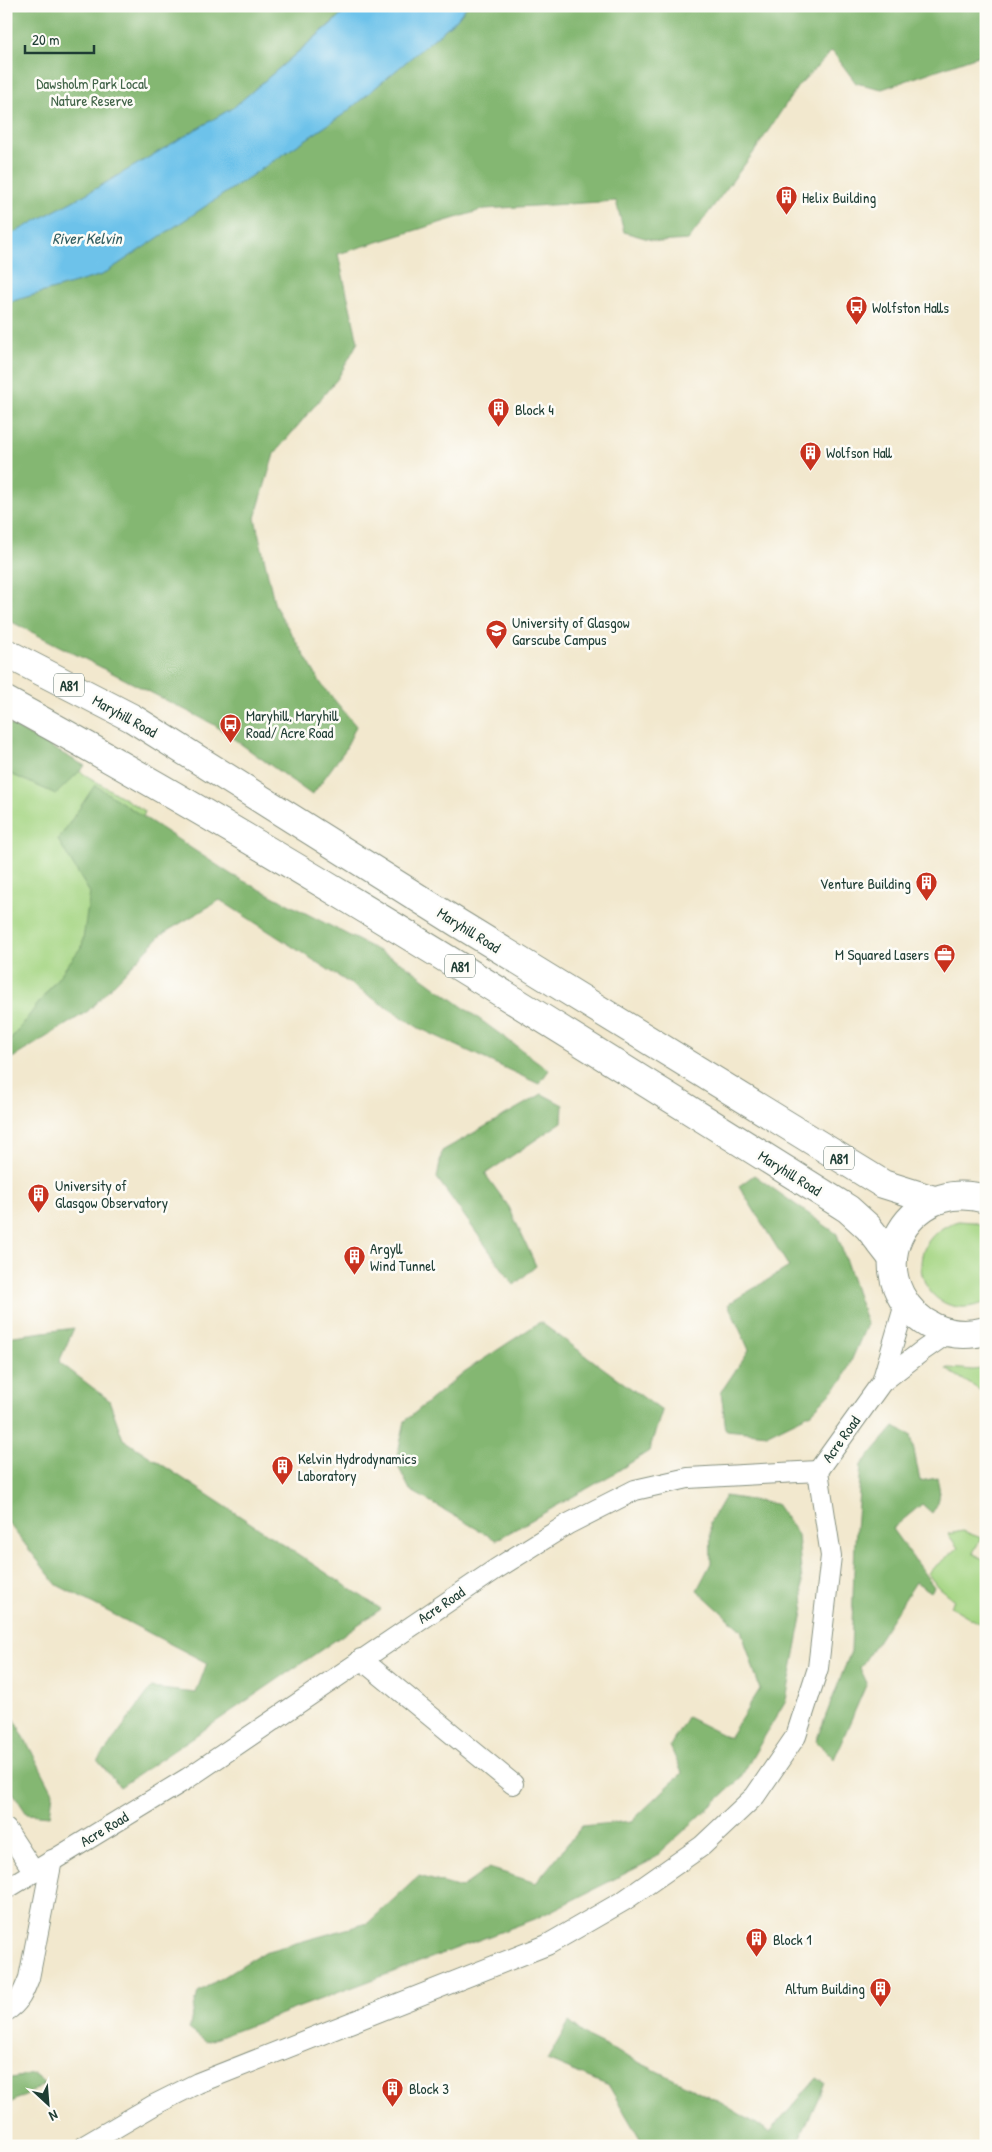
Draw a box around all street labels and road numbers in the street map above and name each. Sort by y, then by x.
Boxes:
road number: A81 [54,674,84,696]
street label: Maryhill Road [89,690,161,742]
street label: Maryhill Road [433,902,505,958]
road number: A81 [445,954,475,978]
street label: Maryhill Road [754,1145,826,1201]
road number: A81 [824,1146,854,1170]
street label: Acre Road [817,1411,865,1467]
street label: Acre Road [413,1581,469,1629]
street label: Acre Road [76,1806,132,1852]

